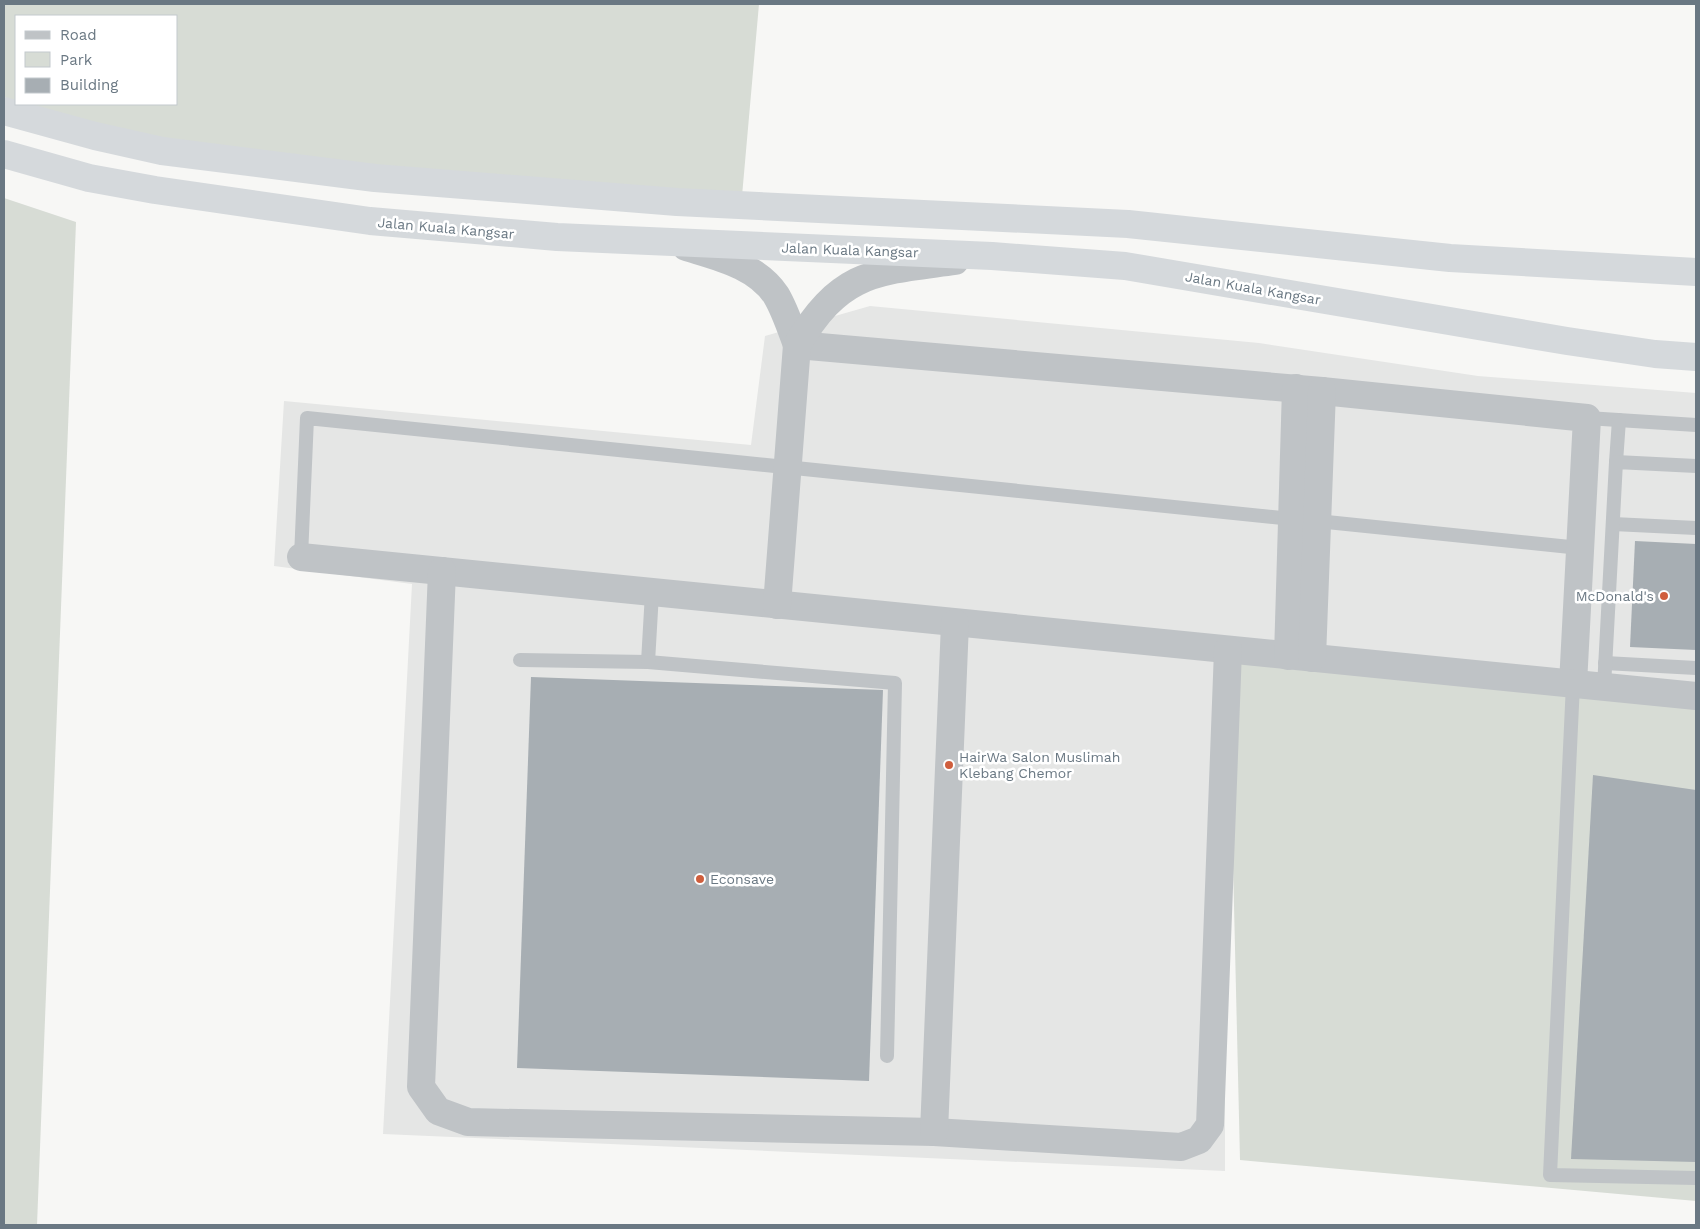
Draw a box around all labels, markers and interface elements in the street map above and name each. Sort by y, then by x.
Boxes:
legend [15,15,178,105]
text: Road [60,26,97,44]
text: Park [60,51,93,69]
text: Building [60,76,118,94]
street label: Jalan Kuala Kangsar [377,214,515,242]
street label: Jalan Kuala Kangsar [781,240,919,260]
street label: Jalan Kuala Kangsar [1184,268,1322,308]
place label: McDonald's [1576,588,1654,604]
marker: McDonald's [1658,590,1670,602]
place label: HairWa Salon Muslimah Klebang Chemor [959,749,1120,781]
marker: HairWa Salon Muslimah Klebang Chemor [943,759,955,771]
place label: Econsave [710,871,774,887]
marker: Econsave [694,873,706,885]

